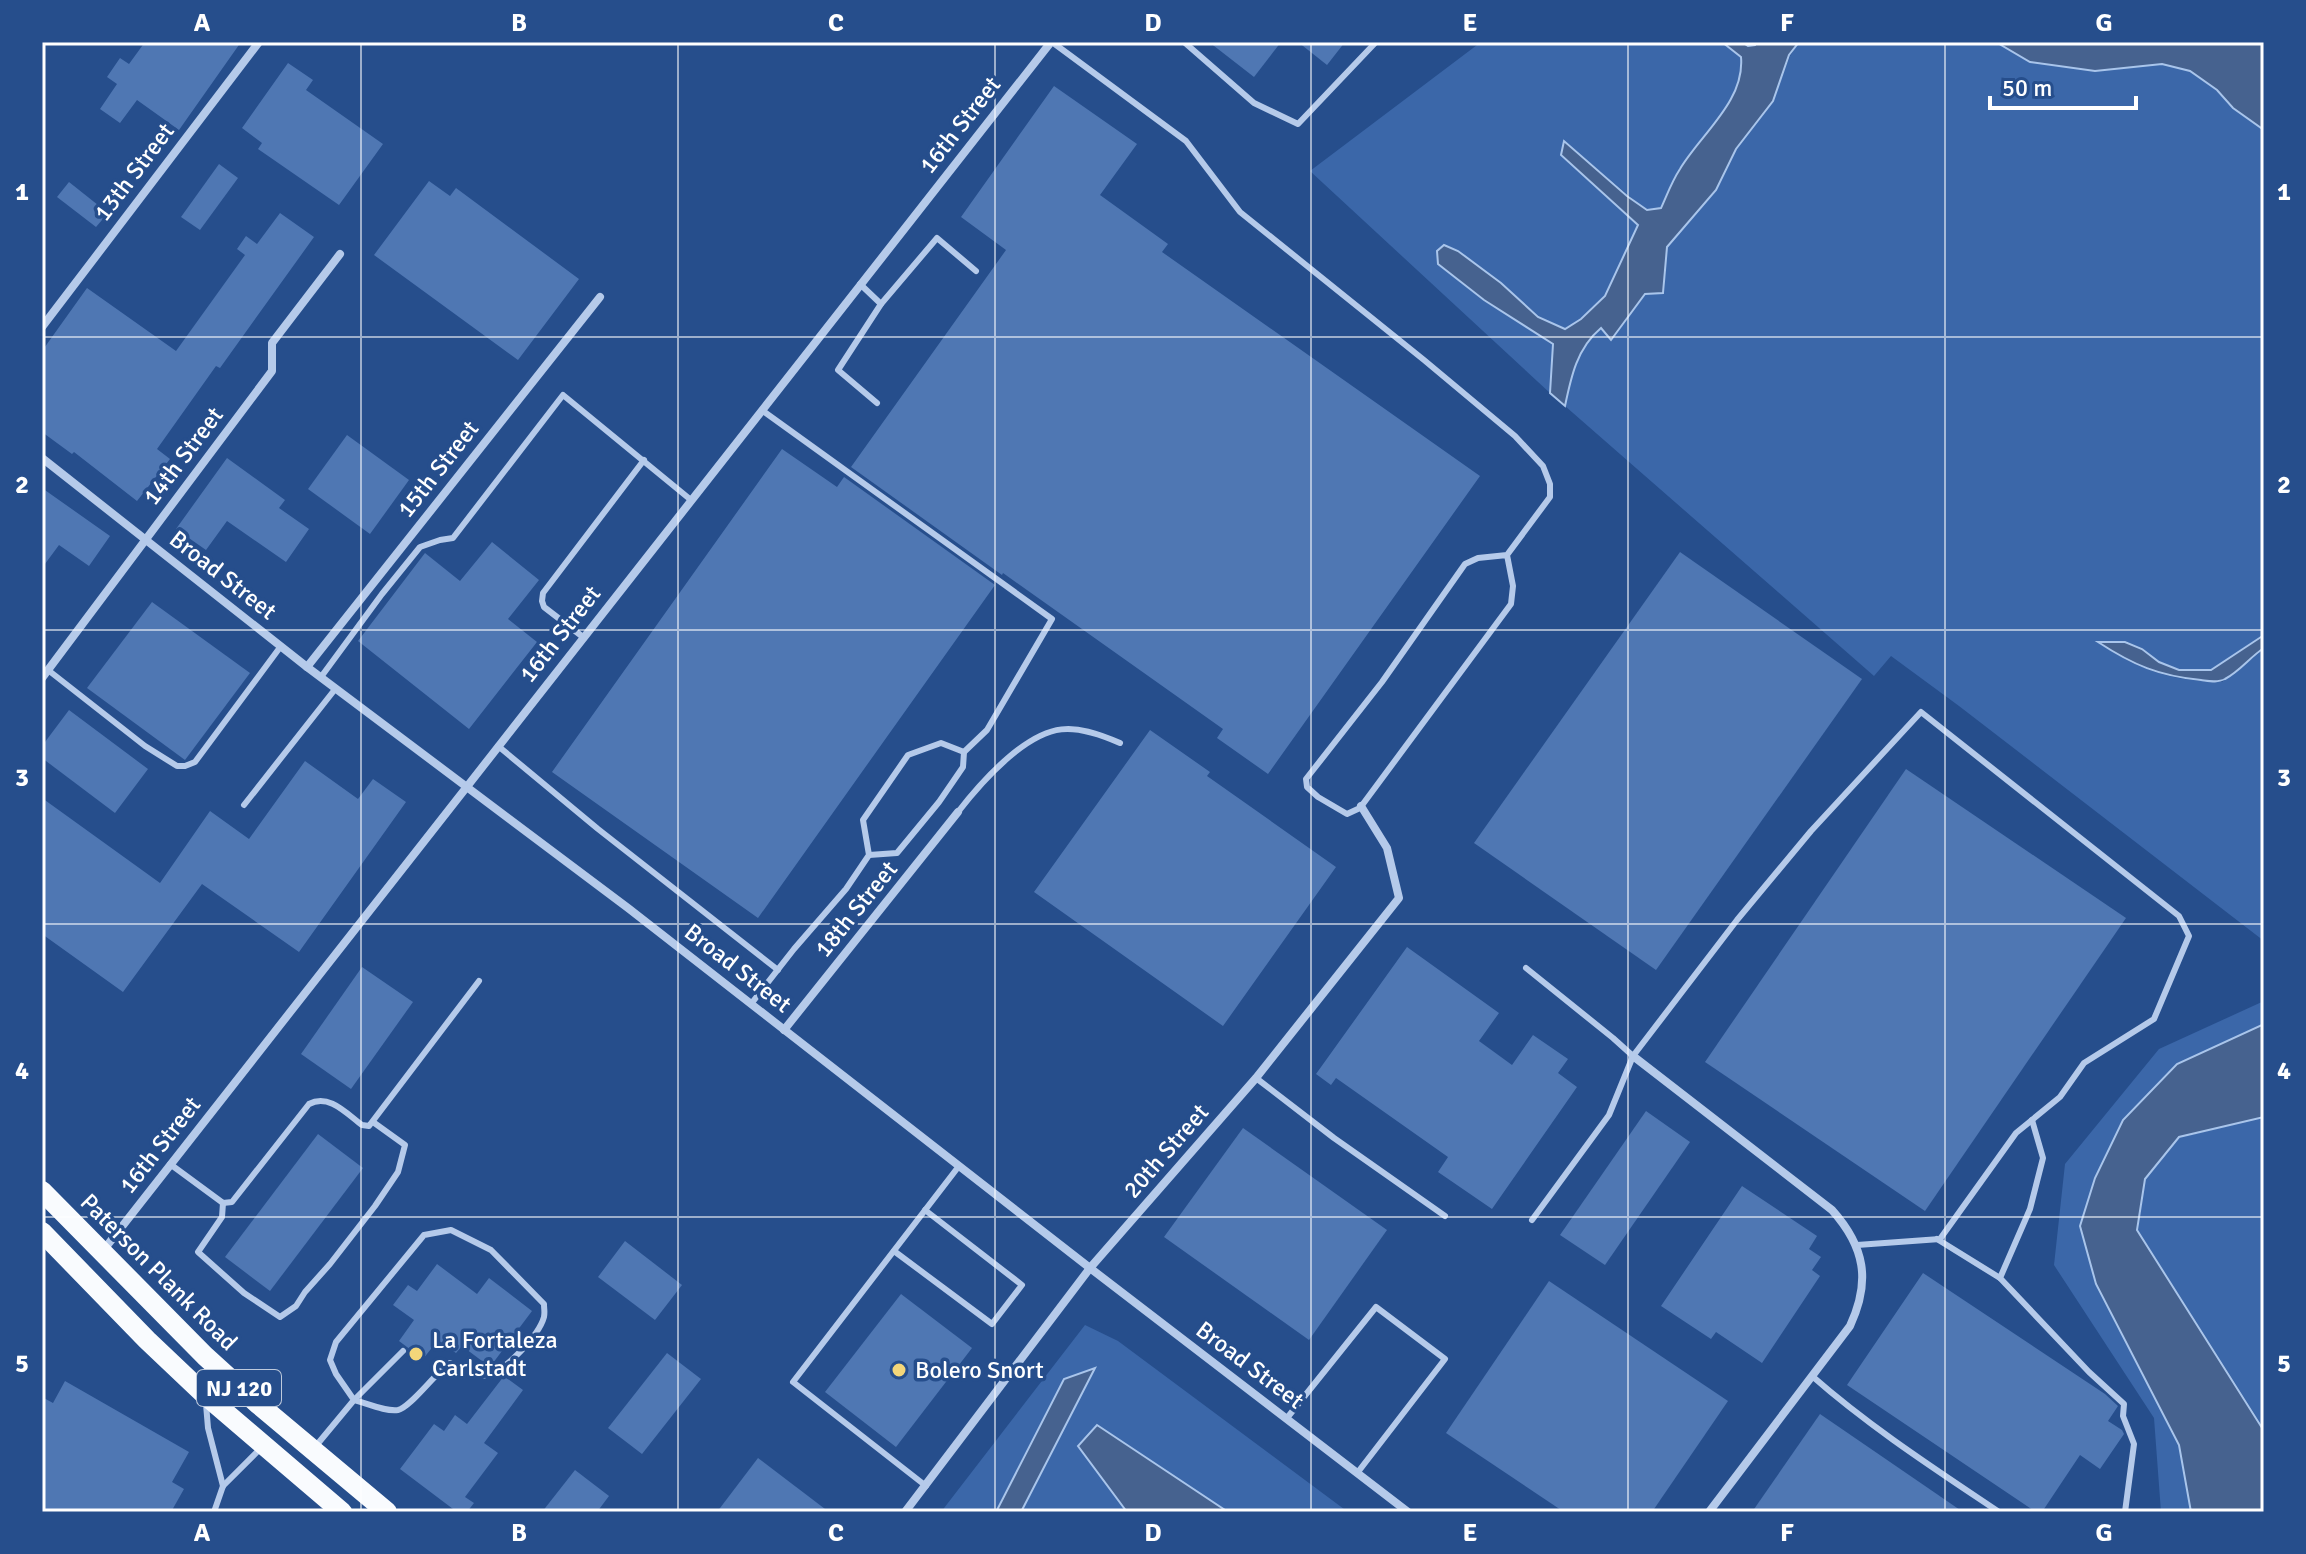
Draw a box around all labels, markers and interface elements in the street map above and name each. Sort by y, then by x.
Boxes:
text: A [194,7,211,39]
text: B [511,7,527,39]
text: C [828,7,844,39]
text: D [1144,7,1162,39]
text: E [1463,7,1477,39]
text: F [1780,7,1794,39]
text: G [2095,7,2113,39]
scale bar [1990,60,2136,110]
street label: 16th Street [913,70,1007,180]
text: 50 m [2002,73,2052,103]
street label: 13th Street [87,117,181,227]
text: 1 [15,176,29,208]
text: 1 [2277,176,2291,208]
street label: 14th Street [136,401,230,511]
street label: 15th Street [391,414,485,524]
text: 2 [15,469,29,501]
text: 2 [2277,469,2291,501]
street label: Broad Street [163,524,283,626]
street label: 16th Street [513,579,607,689]
text: 3 [15,762,29,794]
text: 3 [2277,762,2291,794]
street label: 18th Street [808,855,904,963]
street label: Broad Street [678,917,798,1019]
text: 4 [15,1055,29,1087]
text: 4 [2277,1055,2291,1087]
street label: 16th Street [113,1090,207,1200]
street label: 20th Street [1117,1098,1215,1204]
street label: Paterson Plank Road [74,1187,244,1357]
street label: Broad Street [1190,1315,1310,1415]
place label: La Fortaleza Carlstadt [432,1325,558,1383]
marker: La Fortaleza Carlstadt [407,1345,425,1363]
text: 5 [15,1348,29,1380]
text: 5 [2277,1348,2291,1380]
place label: Bolero Snort [915,1355,1044,1385]
marker: Bolero Snort [890,1361,908,1379]
road number: NJ 120 [197,1370,281,1406]
text: A [194,1517,211,1549]
text: B [511,1517,527,1549]
text: C [828,1517,844,1549]
text: D [1144,1517,1162,1549]
text: E [1463,1517,1477,1549]
text: F [1780,1517,1794,1549]
text: G [2095,1517,2113,1549]

